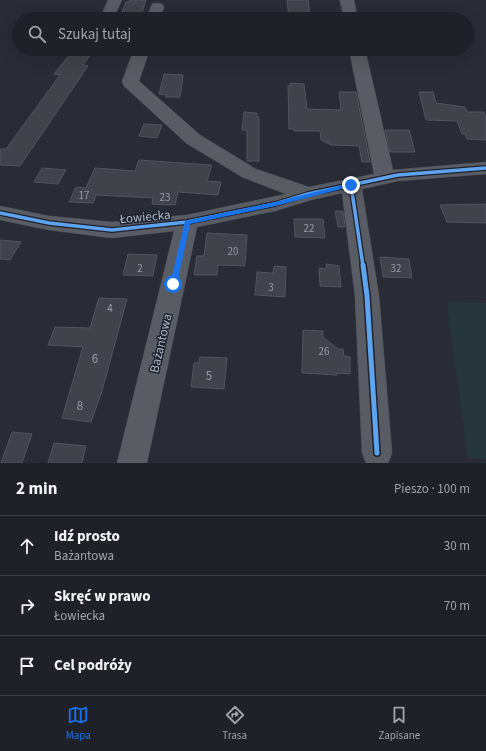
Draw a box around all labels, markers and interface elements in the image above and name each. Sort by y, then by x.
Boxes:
search box [12,12,474,56]
icon: search [26,23,48,45]
text: Szukaj tutaj [58,24,131,45]
route end [342,176,360,194]
house number: 17 [79,188,89,203]
house number: 23 [160,190,170,205]
street label: Łowiecka [118,206,171,228]
house number: 22 [304,221,314,236]
house number: 20 [228,244,238,259]
house number: 2 [137,261,143,276]
house number: 32 [391,261,401,276]
route start [164,275,182,293]
house number: 3 [268,280,274,295]
house number: 4 [107,301,113,316]
street label: Bażantowa [145,312,177,375]
house number: 26 [319,344,330,359]
house number: 6 [92,350,98,368]
house number: 5 [206,367,212,385]
house number: 8 [77,397,83,415]
text: 2 min [16,477,57,501]
text: Pieszo · 100 m [394,480,470,498]
text: Idź prosto [54,526,120,547]
icon: ahead [16,535,38,557]
text: 30 m [444,537,470,555]
text: Bażantowa [54,547,114,565]
text: Skręć w prawo [54,586,151,607]
icon: right [16,595,38,617]
text: 70 m [444,597,470,615]
text: Łowiecka [54,607,105,625]
icon: arrive [16,655,38,677]
text: Cel podróży [54,655,132,676]
tab: Mapa [66,704,91,743]
tab: Trasa [222,704,247,743]
tab: Zapisane [378,704,420,743]

